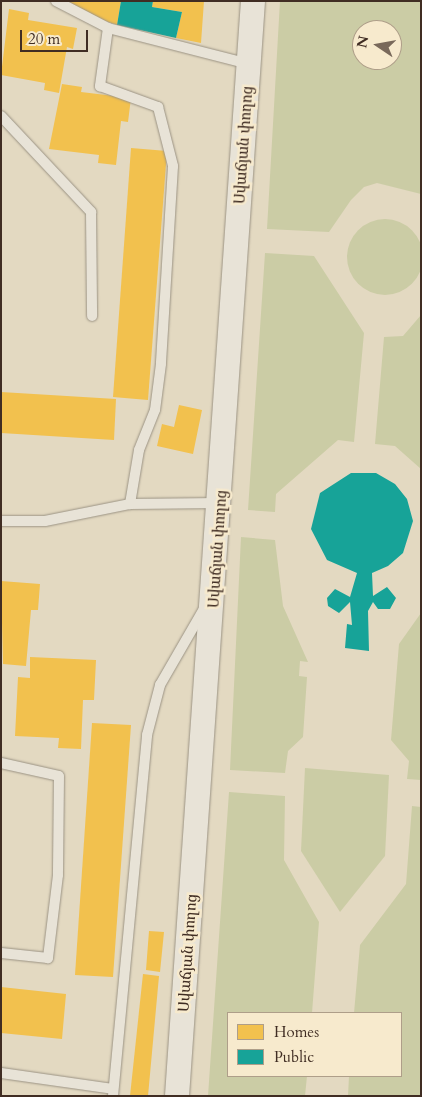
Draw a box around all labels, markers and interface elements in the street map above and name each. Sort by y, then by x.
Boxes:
scale bar [22,20,90,52]
north arrow [352,20,402,70]
text: 20 m [28,29,60,49]
text: N [352,34,373,50]
street label: Սվաճյան փողոց [231,85,257,205]
street label: Սվաճյան փողոց [205,489,231,609]
street label: Սվաճյան փողոց [175,893,201,1013]
legend [227,1012,402,1077]
text: Homes [274,1022,319,1042]
text: Public [274,1047,314,1067]

